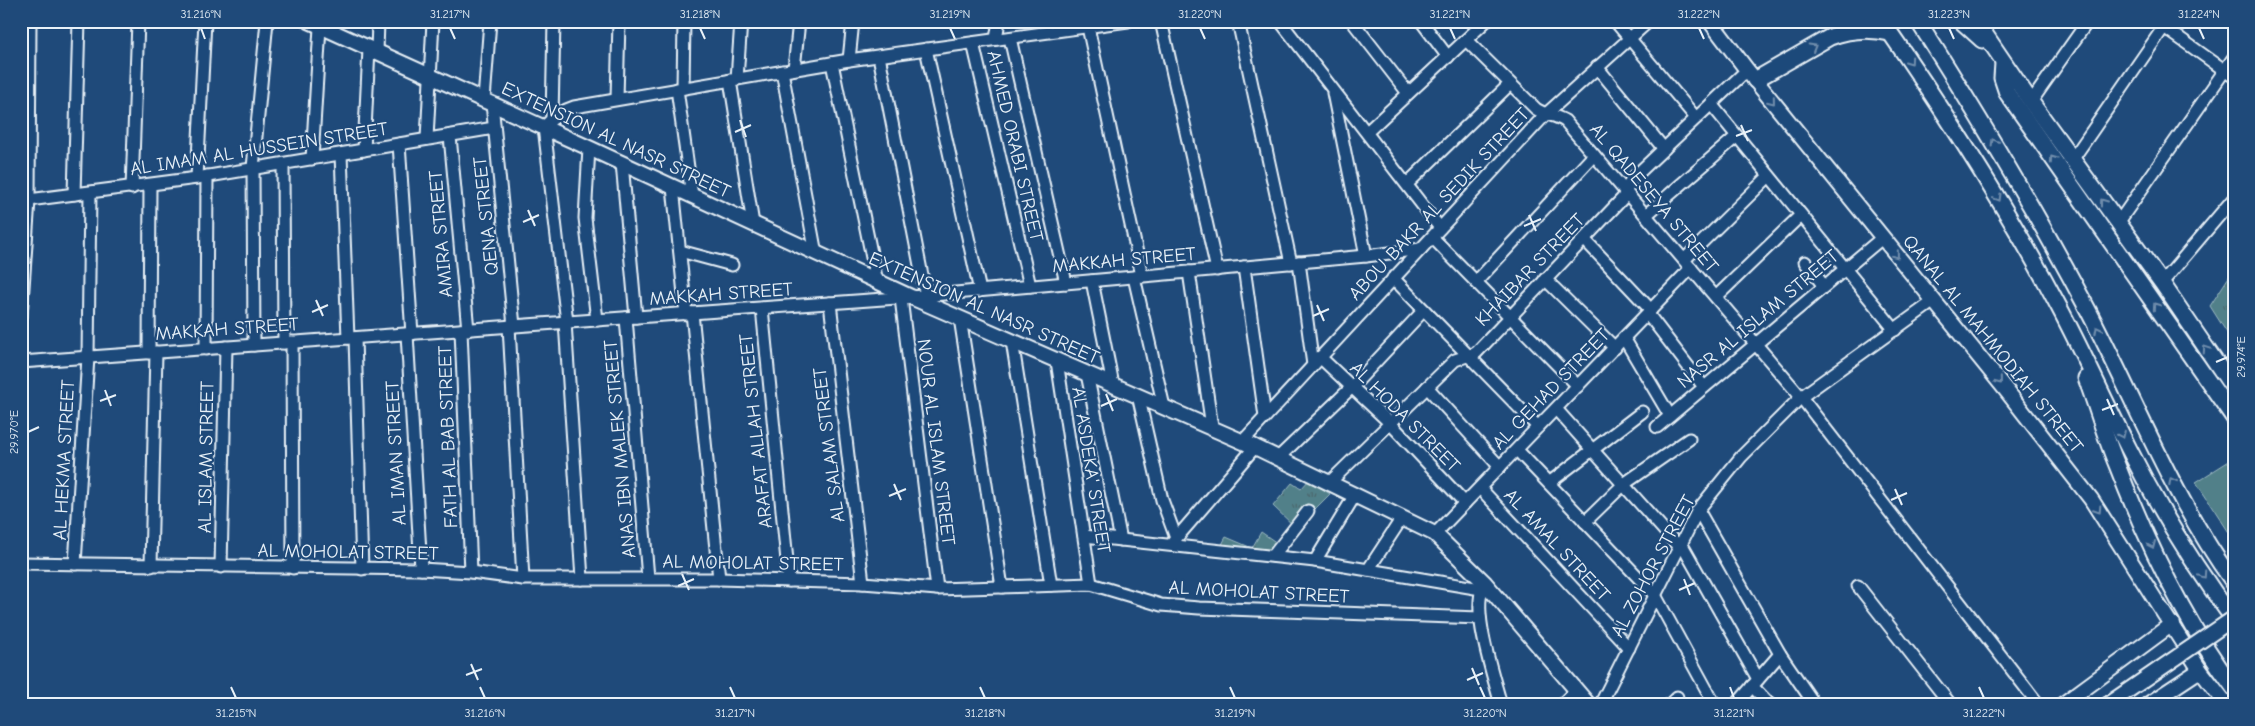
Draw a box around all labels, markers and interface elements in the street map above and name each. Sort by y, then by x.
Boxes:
text: 31.216°N [180,7,222,21]
text: 31.217°N [430,7,470,21]
text: 31.218°N [680,7,720,21]
text: 31.219°N [930,7,970,21]
text: 31.220°N [1178,7,1222,21]
text: 31.221°N [1430,7,1470,21]
text: 31.222°N [1678,7,1720,21]
text: 31.223°N [1928,7,1970,21]
text: 31.224°N [2178,7,2220,21]
one-way arrow [1807,43,1816,53]
street label: AHMED ORABI STREET [982,48,1048,244]
one-way arrow [1904,55,1913,65]
street label: EXTENSION AL NASR STREET [498,77,734,203]
one-way arrow [1767,96,1776,105]
street label: ABOU BAKR AL SEDIK STREET [1344,103,1534,305]
street label: AL IMAM AL HUSSEIN STREET [129,118,389,180]
street label: AL QADESEYA STREET [1585,119,1723,277]
one-way arrow [1990,138,2000,147]
street label: QENA STREET [469,155,503,277]
one-way arrow [2050,155,2059,164]
street label: AMIRA STREET [424,169,458,299]
one-way arrow [1991,192,2001,201]
one-way arrow [2100,198,2109,208]
street label: KHAIBAR STREET [1471,209,1589,331]
street label: QANAL AL MAHMODIAH STREET [1898,231,2088,457]
street label: MAKKAH STREET [1051,243,1197,277]
street label: NASR AL ISLAM STREET [1673,245,1843,393]
street label: EXTENSION AL NASR STREET [865,247,1103,369]
one-way arrow [1891,249,1899,258]
street label: MAKKAH STREET [648,278,794,310]
one-way arrow [2153,303,2162,312]
street label: MAKKAH STREET [154,313,300,345]
street label: AL GEHAD STREET [1488,324,1614,454]
one-way arrow [2094,326,2104,335]
street label: ARAFAT ALLAH STREET [735,332,777,529]
text: 29.974°E [2234,336,2248,378]
street label: NOUR AL ISLAM STREET [912,338,960,546]
street label: ANAS IBN MALEK STREET [599,339,641,559]
street label: FATH AL BAB STREET [434,345,462,529]
one-way arrow [2203,345,2213,354]
street label: AL HODA STREET [1345,357,1465,477]
street label: AL SALAM STREET [809,366,849,524]
one-way arrow [1994,375,2002,384]
street label: AL HEKMA STREET [49,379,79,541]
street label: AL IMAN STREET [381,380,411,526]
street label: AL ISLAM STREET [194,381,218,533]
street label: AL ASDEKA' STREET [1067,385,1115,555]
text: 29.970°E [7,410,21,454]
one-way arrow [2116,429,2126,438]
one-way arrow [2168,478,2178,487]
street label: AL AMAL STREET [1499,484,1615,606]
street label: AL ZOHOR STREET [1606,491,1700,641]
one-way arrow [2092,504,2101,513]
street label: AL MOHOLAT STREET [257,539,439,565]
one-way arrow [2146,540,2156,549]
street label: AL MOHOLAT STREET [662,550,844,576]
one-way arrow [2196,570,2206,579]
street label: AL MOHOLAT STREET [1168,576,1350,608]
text: 31.215°N [215,706,257,720]
text: 31.216°N [464,706,506,720]
text: 31.217°N [715,706,755,720]
text: 31.218°N [965,706,1005,720]
text: 31.219°N [1215,706,1255,720]
text: 31.220°N [1463,706,1507,720]
text: 31.221°N [1714,706,1754,720]
text: 31.222°N [1963,706,2005,720]

